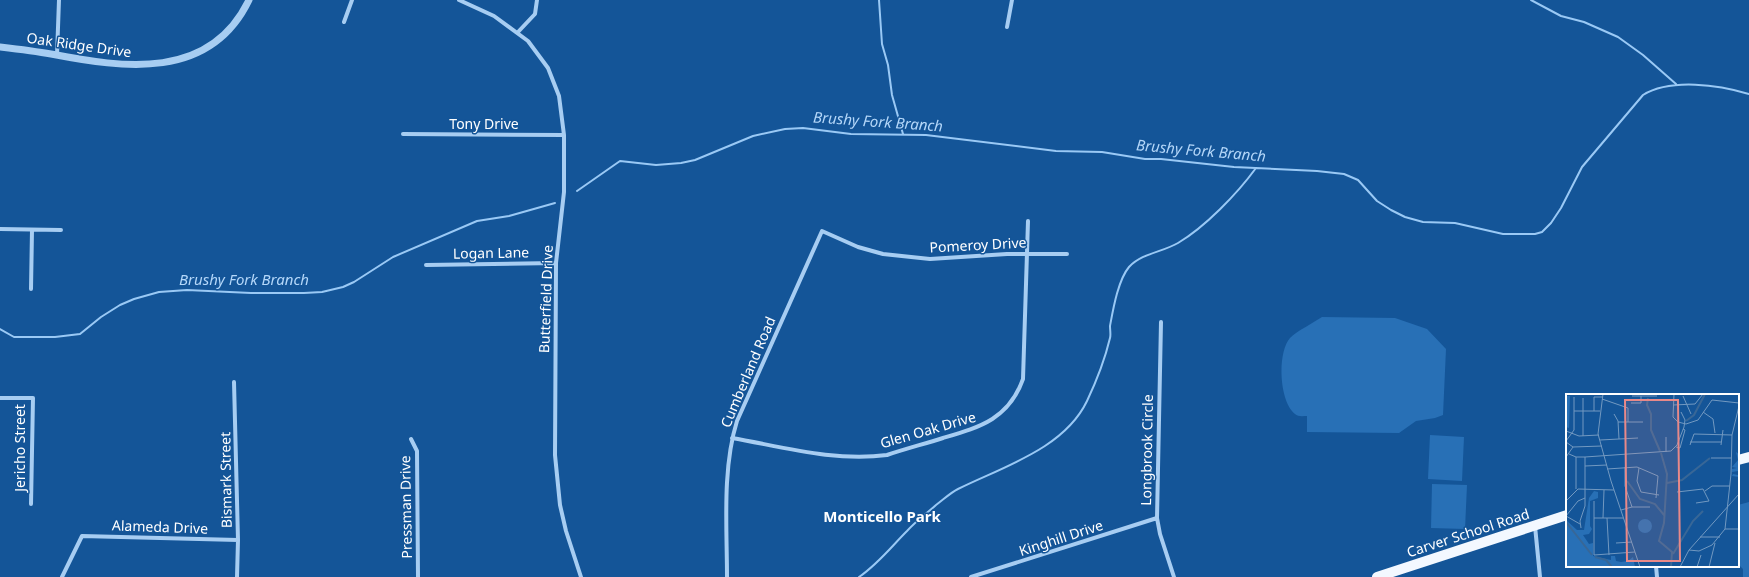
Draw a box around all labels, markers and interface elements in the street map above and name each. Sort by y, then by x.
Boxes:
street label: Oak Ridge Drive [25,28,133,61]
water label: Brushy Fork Branch [813,106,944,136]
street label: Tony Drive [449,114,519,133]
water label: Brushy Fork Branch [1135,134,1267,166]
street label: Pomeroy Drive [929,232,1027,257]
street label: Logan Lane [453,242,529,263]
street label: Butterfield Drive [534,244,557,353]
water label: Brushy Fork Branch [179,269,309,289]
street label: Cumberland Road [716,313,780,430]
street label: Longbrook Circle [1136,394,1157,506]
inset map [1566,394,1739,567]
street label: Jericho Street [10,404,29,494]
street label: Glen Oak Drive [878,407,978,452]
street label: Bismark Street [215,432,236,528]
street label: Pressman Drive [395,455,416,559]
street label: Carver School Road [1404,504,1532,561]
district label: Monticello Park [823,506,941,526]
street label: Alameda Drive [112,515,208,538]
street label: Kinghill Drive [1016,515,1105,560]

